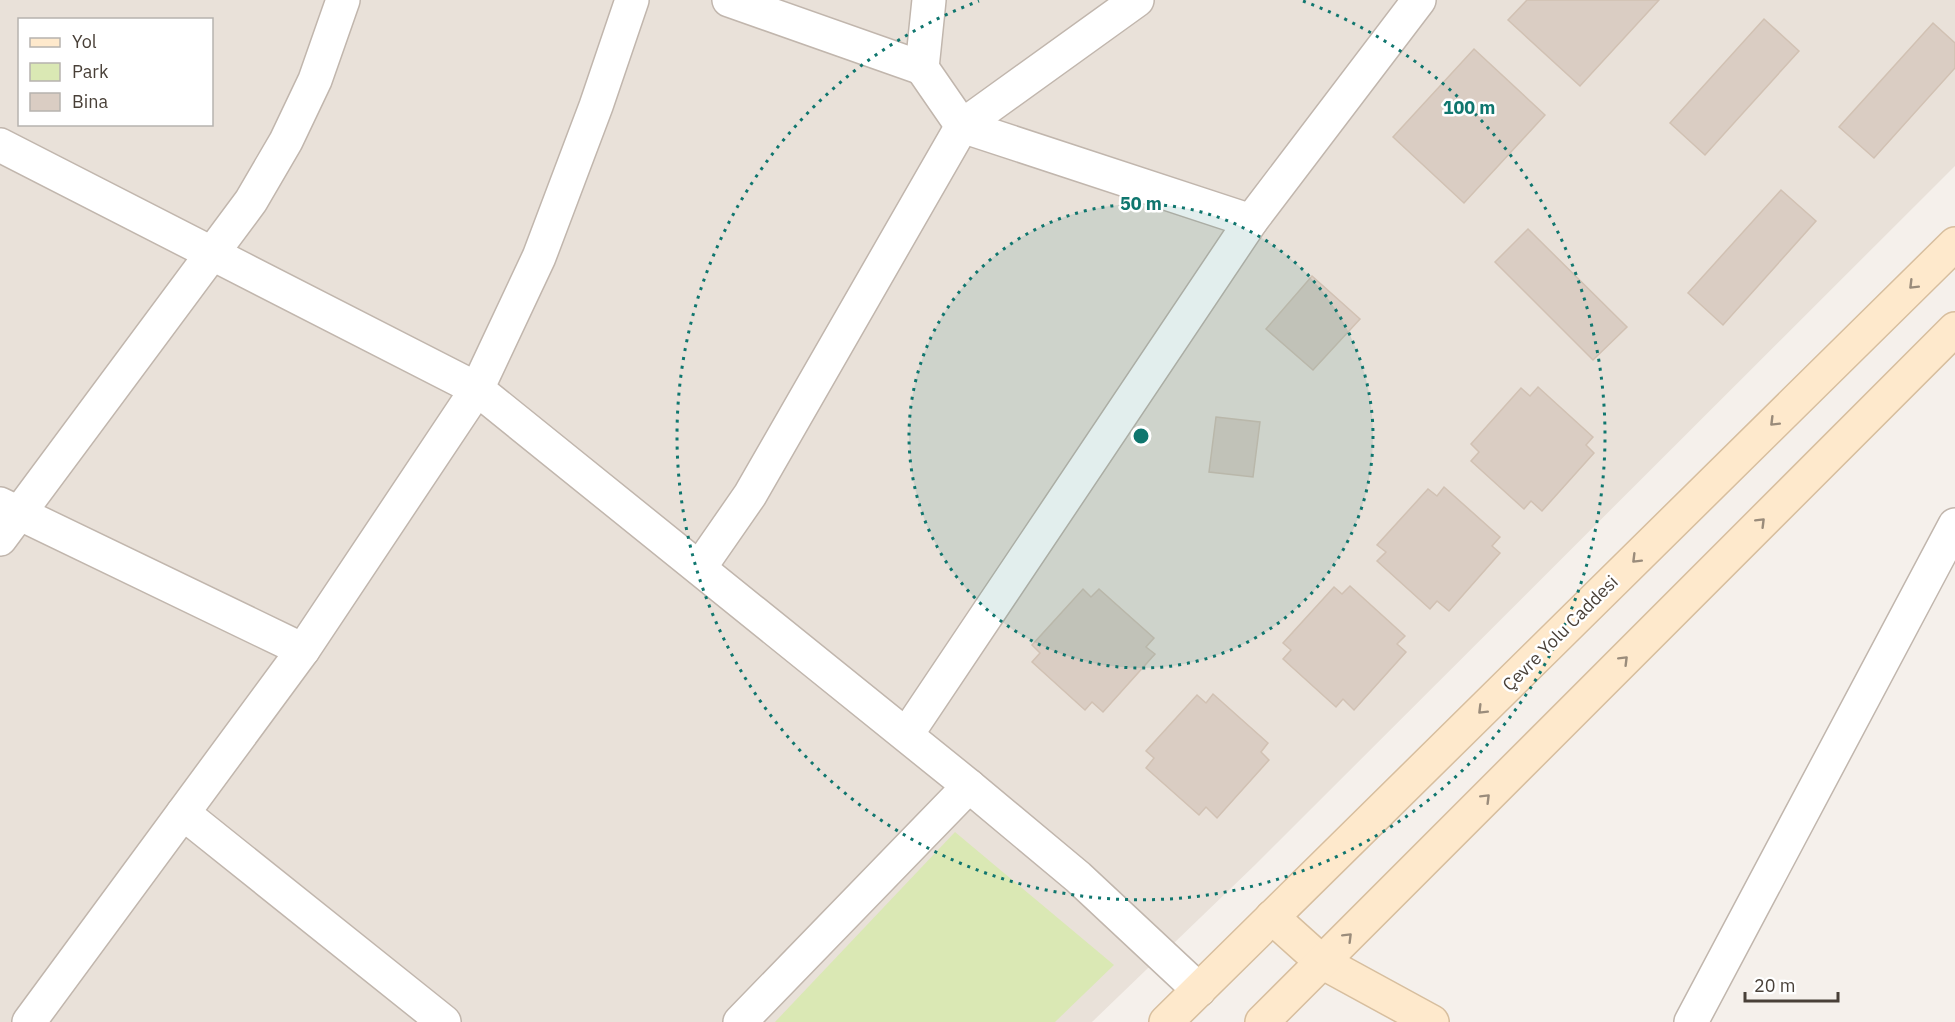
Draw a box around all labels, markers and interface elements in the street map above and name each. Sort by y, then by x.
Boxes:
legend [18,18,213,126]
text: Yol [72,30,97,53]
text: Park [72,60,109,83]
text: Bina [72,90,108,113]
text: 100 m [1443,96,1495,119]
text: 50 m [1120,192,1162,215]
one-way arrow [1910,278,1920,289]
one-way arrow [1771,414,1782,425]
centre of rings [1131,426,1151,446]
one-way arrow [1754,519,1765,530]
one-way arrow [1632,551,1643,562]
street label: Çevre Yolu Caddesi [1497,570,1623,696]
one-way arrow [1616,657,1627,668]
one-way arrow [1478,703,1489,714]
one-way arrow [1479,795,1490,805]
one-way arrow [1341,933,1352,944]
scale bar [1745,965,1838,1003]
text: 20 m [1754,974,1796,997]

